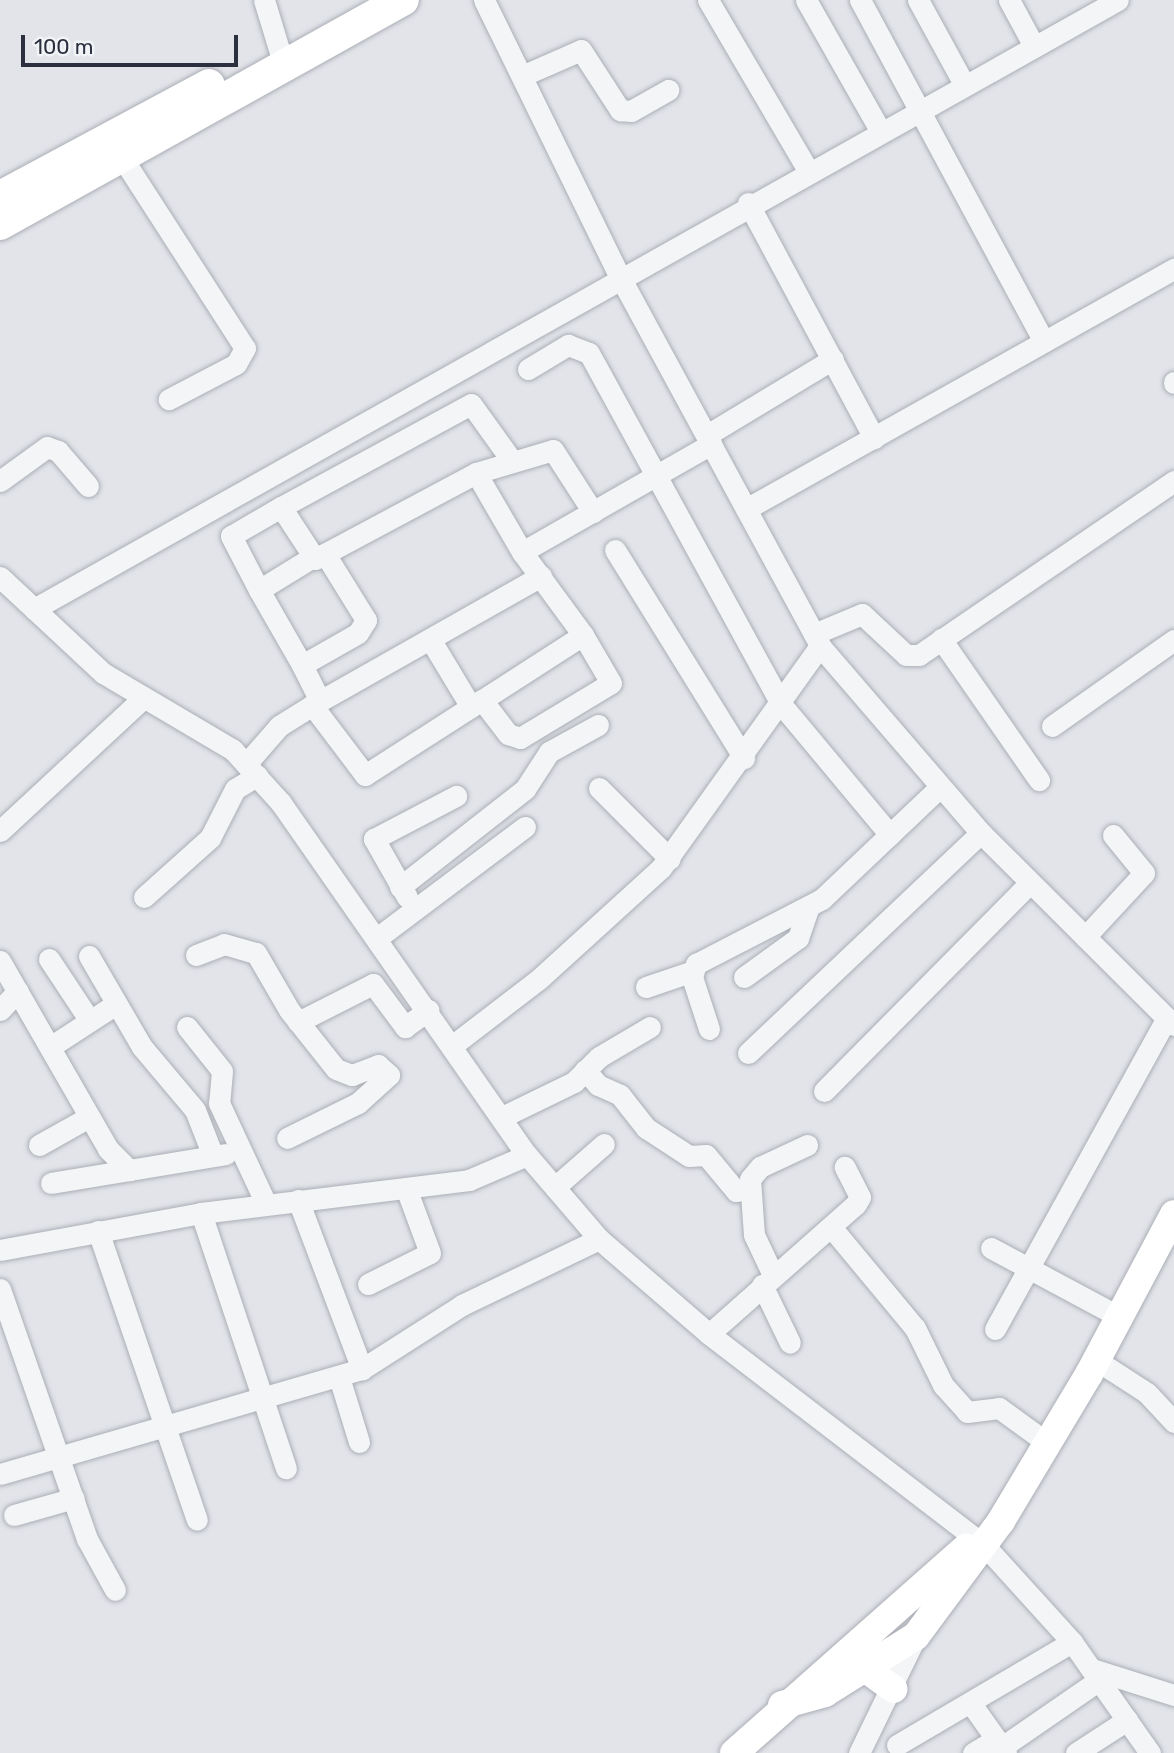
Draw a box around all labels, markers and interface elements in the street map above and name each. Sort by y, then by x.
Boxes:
scale bar [24,21,242,65]
text: 100 m [34,34,93,59]

